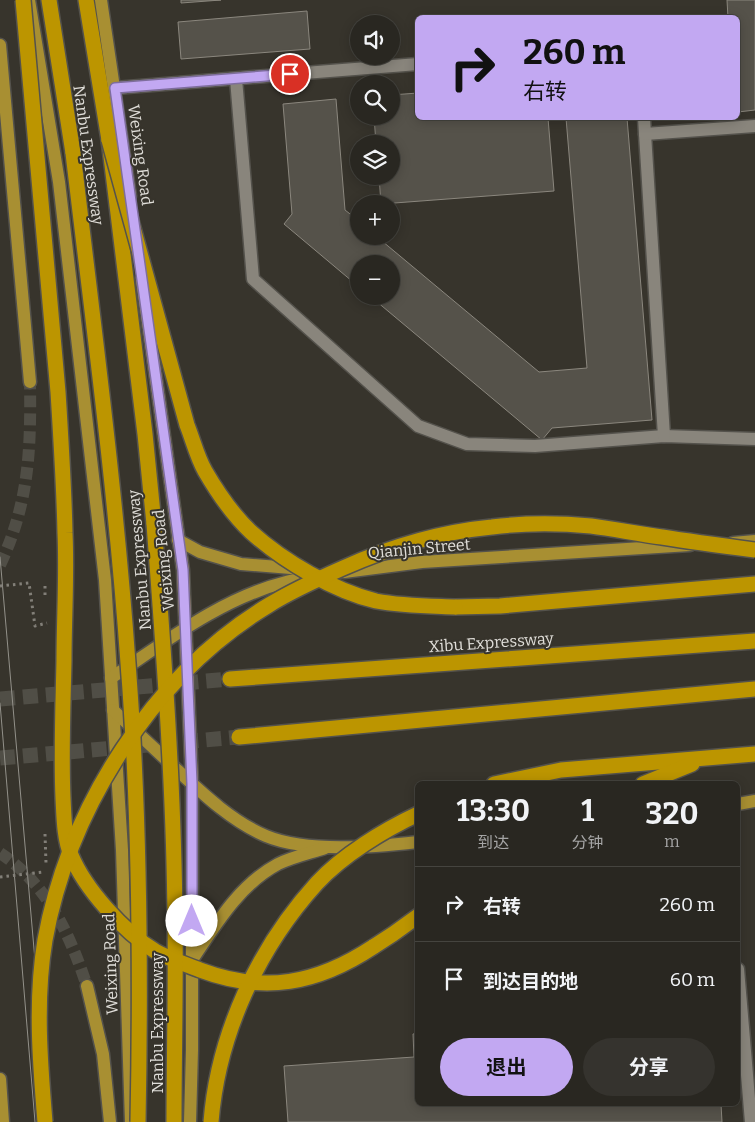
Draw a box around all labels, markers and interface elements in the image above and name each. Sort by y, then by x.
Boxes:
map controls [350,15,400,305]
button: sound [350,15,400,65]
text: 260 m [523,31,625,73]
icon: right [440,35,505,100]
pin [269,53,311,95]
icon: arrive [276,60,304,88]
button: search [350,75,400,125]
text: 右转 [523,78,567,105]
street label: Nanbu Expressway [69,84,108,227]
street label: Weixing Road [124,103,157,207]
button: layers [350,135,400,185]
button: + [350,195,400,245]
button: − [350,255,400,305]
street label: Nanbu Expressway [124,488,155,631]
street label: Weixing Road [149,508,178,611]
street label: Qianjin Street [367,535,471,562]
street label: Xibu Expressway [428,629,555,656]
text: 13:30 [457,793,530,829]
text: 1 [581,793,594,829]
text: 320 [645,796,698,832]
text: m [664,832,679,851]
text: 到达 [477,833,509,852]
text: 分钟 [572,833,604,852]
icon: right [440,890,468,918]
text: 260 m [659,893,715,916]
position arrow [165,894,217,946]
text: 右转 [483,895,521,918]
street label: Weixing Road [99,912,122,1015]
street label: Nanbu Expressway [148,952,167,1094]
icon: arrive [440,965,468,993]
text: 60 m [670,968,715,991]
text: 到达目的地 [483,970,578,993]
button: 退出 [440,1038,573,1096]
button: 分享 [583,1038,715,1096]

